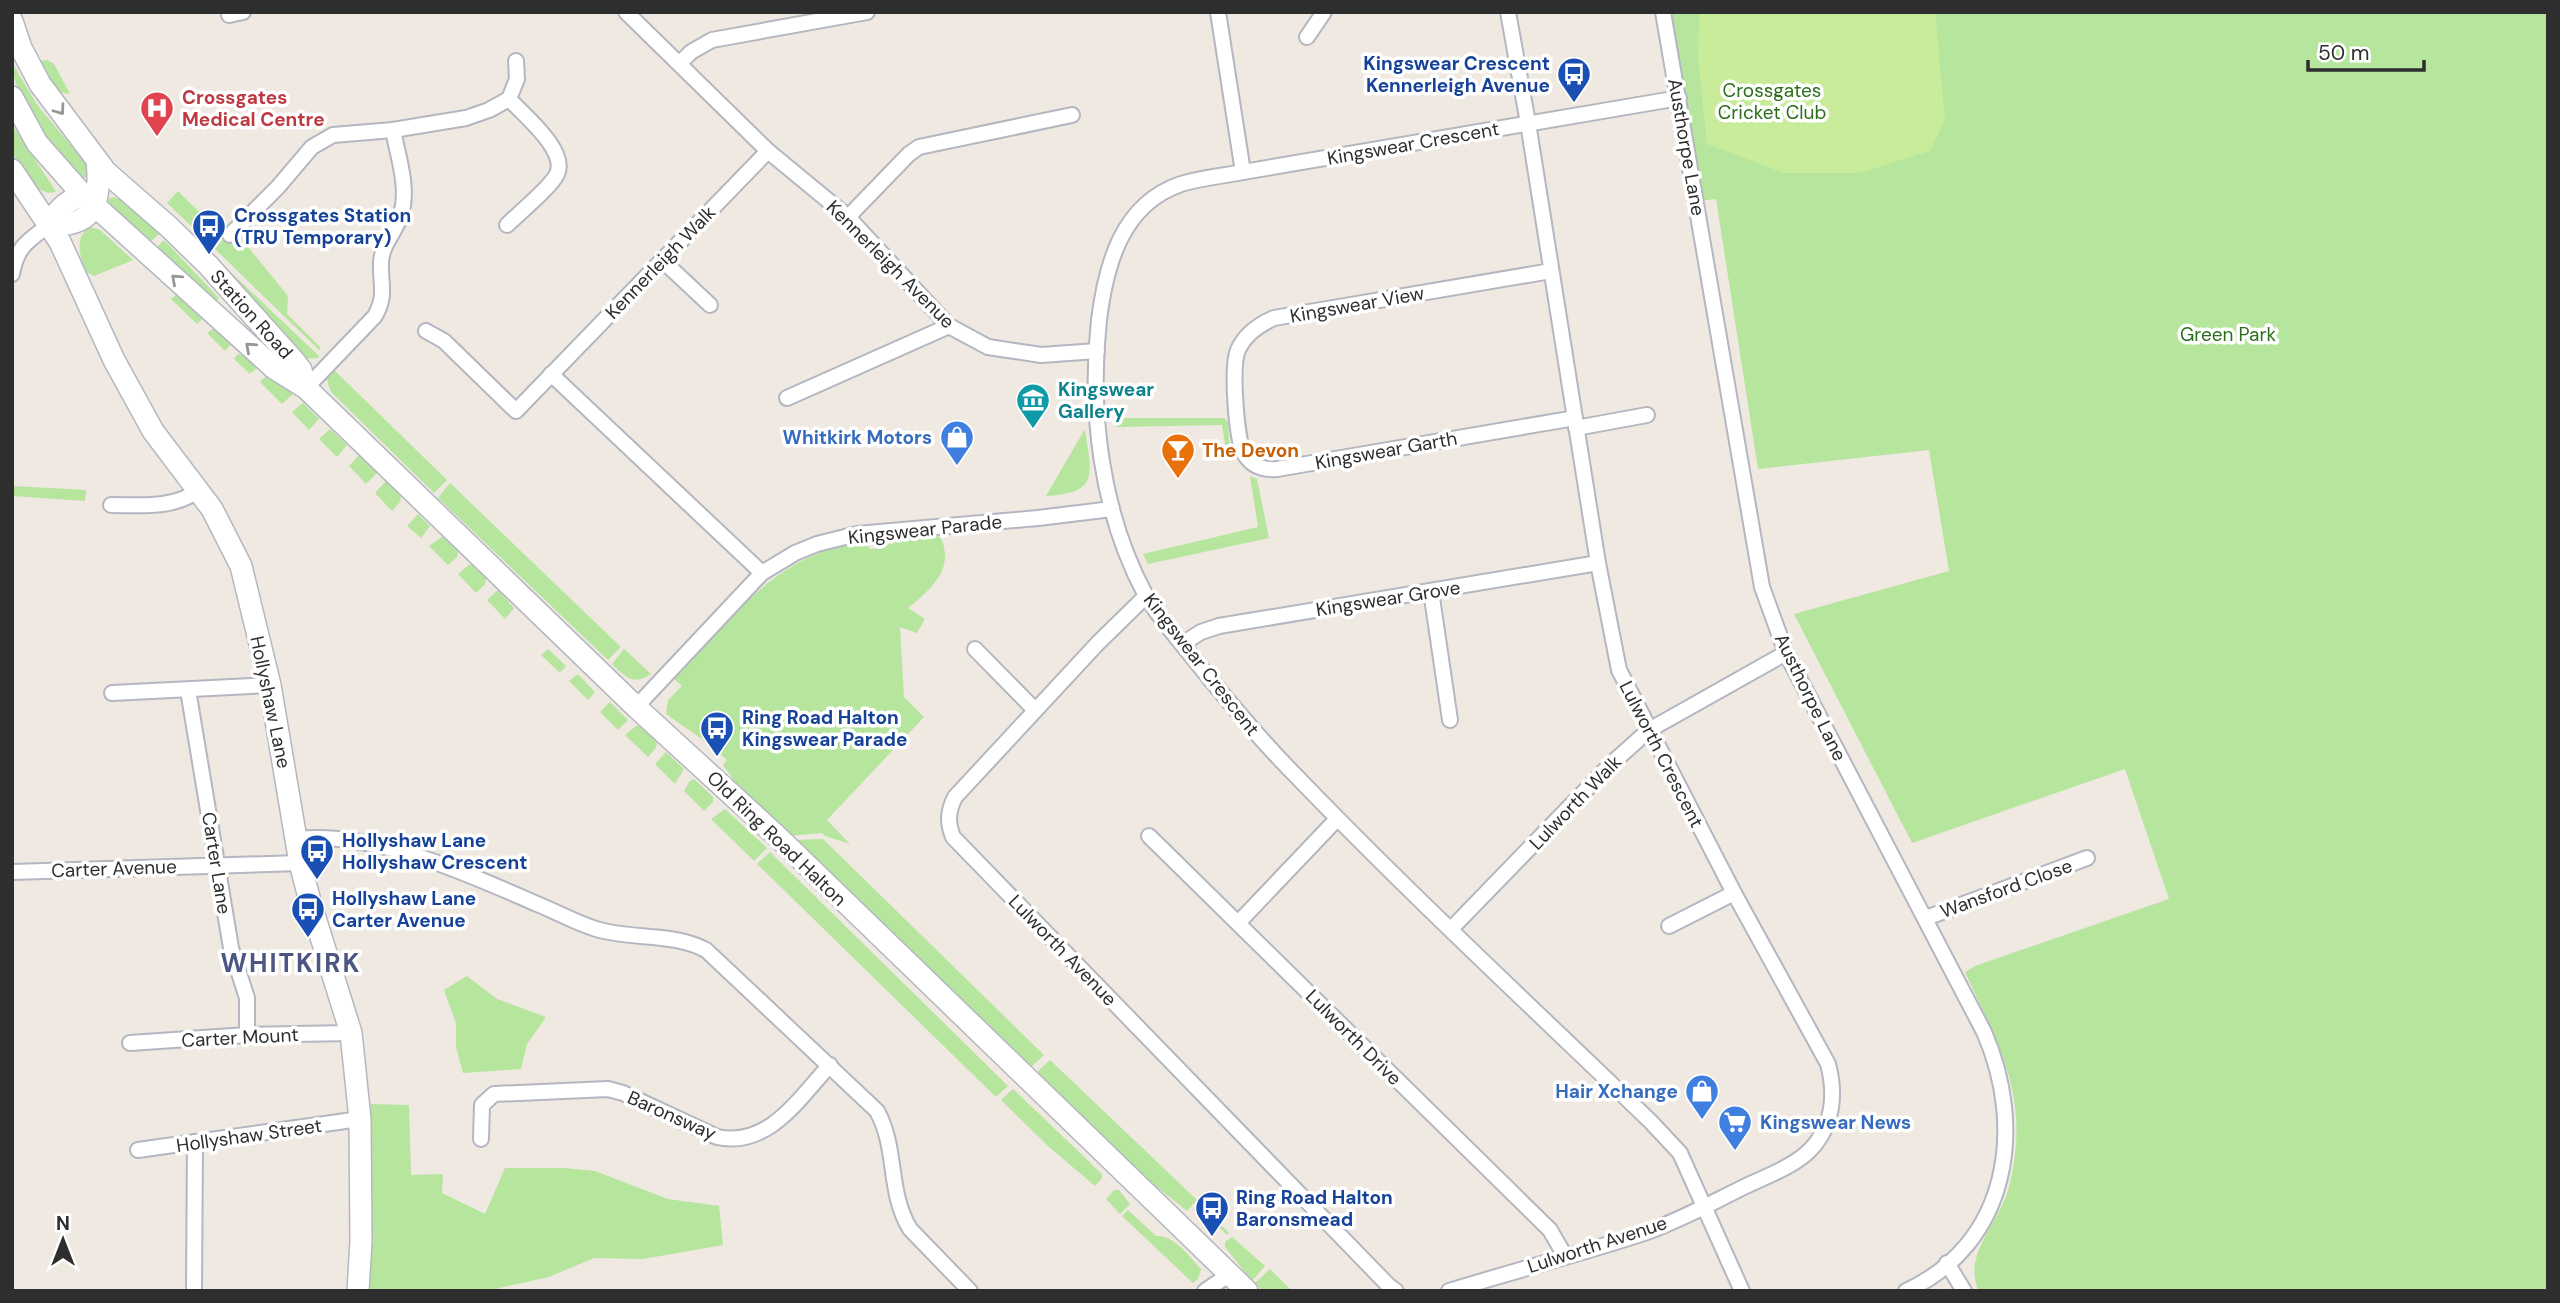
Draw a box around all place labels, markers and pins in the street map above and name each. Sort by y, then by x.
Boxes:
place label: Kingswear Crescent Kennerleigh Avenue [1363,51,1550,98]
bus stop icon: Kingswear Crescent Kennerleigh Avenue [1555,55,1593,104]
place label: Crossgates Medical Centre [182,85,325,132]
hospital icon: Crossgates Medical Centre [138,89,176,138]
place label: Crossgates Station (TRU Temporary) [234,203,411,250]
bus stop icon: Crossgates Station (TRU Temporary) [190,207,228,256]
place label: Kingswear Gallery [1058,377,1154,424]
museum icon: Kingswear Gallery [1014,381,1052,430]
shop icon: Whitkirk Motors [938,418,976,467]
place label: Whitkirk Motors [783,425,932,450]
bar icon: The Devon [1159,431,1197,480]
place label: The Devon [1202,438,1299,463]
place label: Ring Road Halton Kingswear Parade [742,705,908,752]
bus stop icon: Ring Road Halton Kingswear Parade [698,709,736,758]
place label: Hollyshaw Lane Hollyshaw Crescent [342,828,527,875]
bus stop icon: Hollyshaw Lane Hollyshaw Crescent [298,832,336,881]
place label: Hollyshaw Lane Carter Avenue [332,886,476,933]
bus stop icon: Hollyshaw Lane Carter Avenue [289,890,327,939]
shop icon: Hair Xchange [1683,1072,1721,1121]
place label: Hair Xchange [1555,1079,1678,1104]
supermarket icon: Kingswear News [1716,1103,1754,1152]
place label: Kingswear News [1760,1110,1911,1135]
place label: Ring Road Halton Baronsmead [1236,1185,1393,1232]
bus stop icon: Ring Road Halton Baronsmead [1193,1189,1231,1238]

